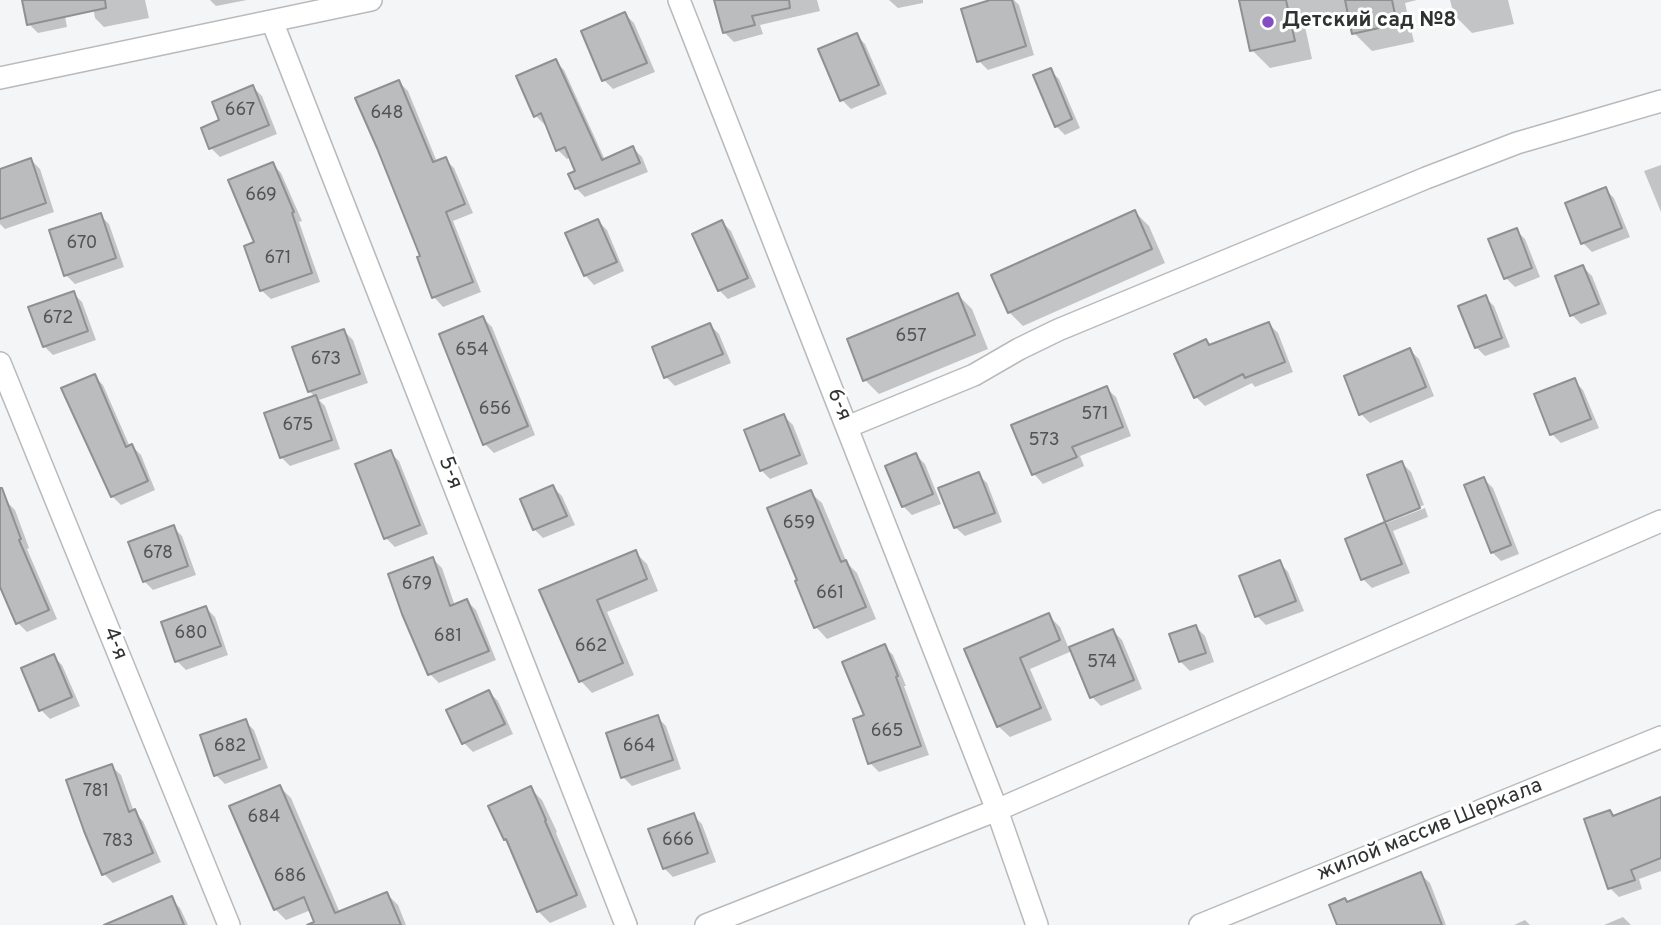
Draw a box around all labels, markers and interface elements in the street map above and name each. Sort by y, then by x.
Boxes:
place label: Детский сад №8 [1282,9,1457,35]
marker: Детский сад №8 [1260,14,1276,30]
house number: 667 [225,100,255,122]
house number: 648 [371,103,403,125]
house number: 669 [245,185,277,207]
house number: 670 [67,233,97,255]
house number: 671 [265,248,291,270]
house number: 672 [43,308,73,330]
house number: 657 [895,326,927,348]
house number: 654 [455,340,489,362]
house number: 673 [311,349,341,371]
street label: 6-я [820,385,856,425]
house number: 656 [479,399,511,421]
house number: 571 [1081,404,1109,426]
house number: 675 [283,415,313,437]
house number: 573 [1029,430,1059,452]
street label: 5-я [431,453,467,493]
house number: 659 [783,513,815,535]
house number: 678 [143,543,173,565]
house number: 679 [402,574,432,596]
house number: 661 [816,583,844,605]
house number: 680 [174,623,208,645]
street label: 4-я [96,624,132,664]
house number: 681 [434,626,462,648]
house number: 662 [575,636,607,658]
house number: 574 [1087,652,1117,674]
house number: 665 [871,721,903,743]
house number: 682 [214,736,246,758]
house number: 664 [623,736,655,758]
street label: жилой массив Шеркала [1314,774,1546,888]
house number: 781 [83,781,109,803]
house number: 684 [248,807,280,829]
house number: 666 [662,830,694,852]
house number: 783 [103,831,133,853]
house number: 686 [274,866,306,888]

